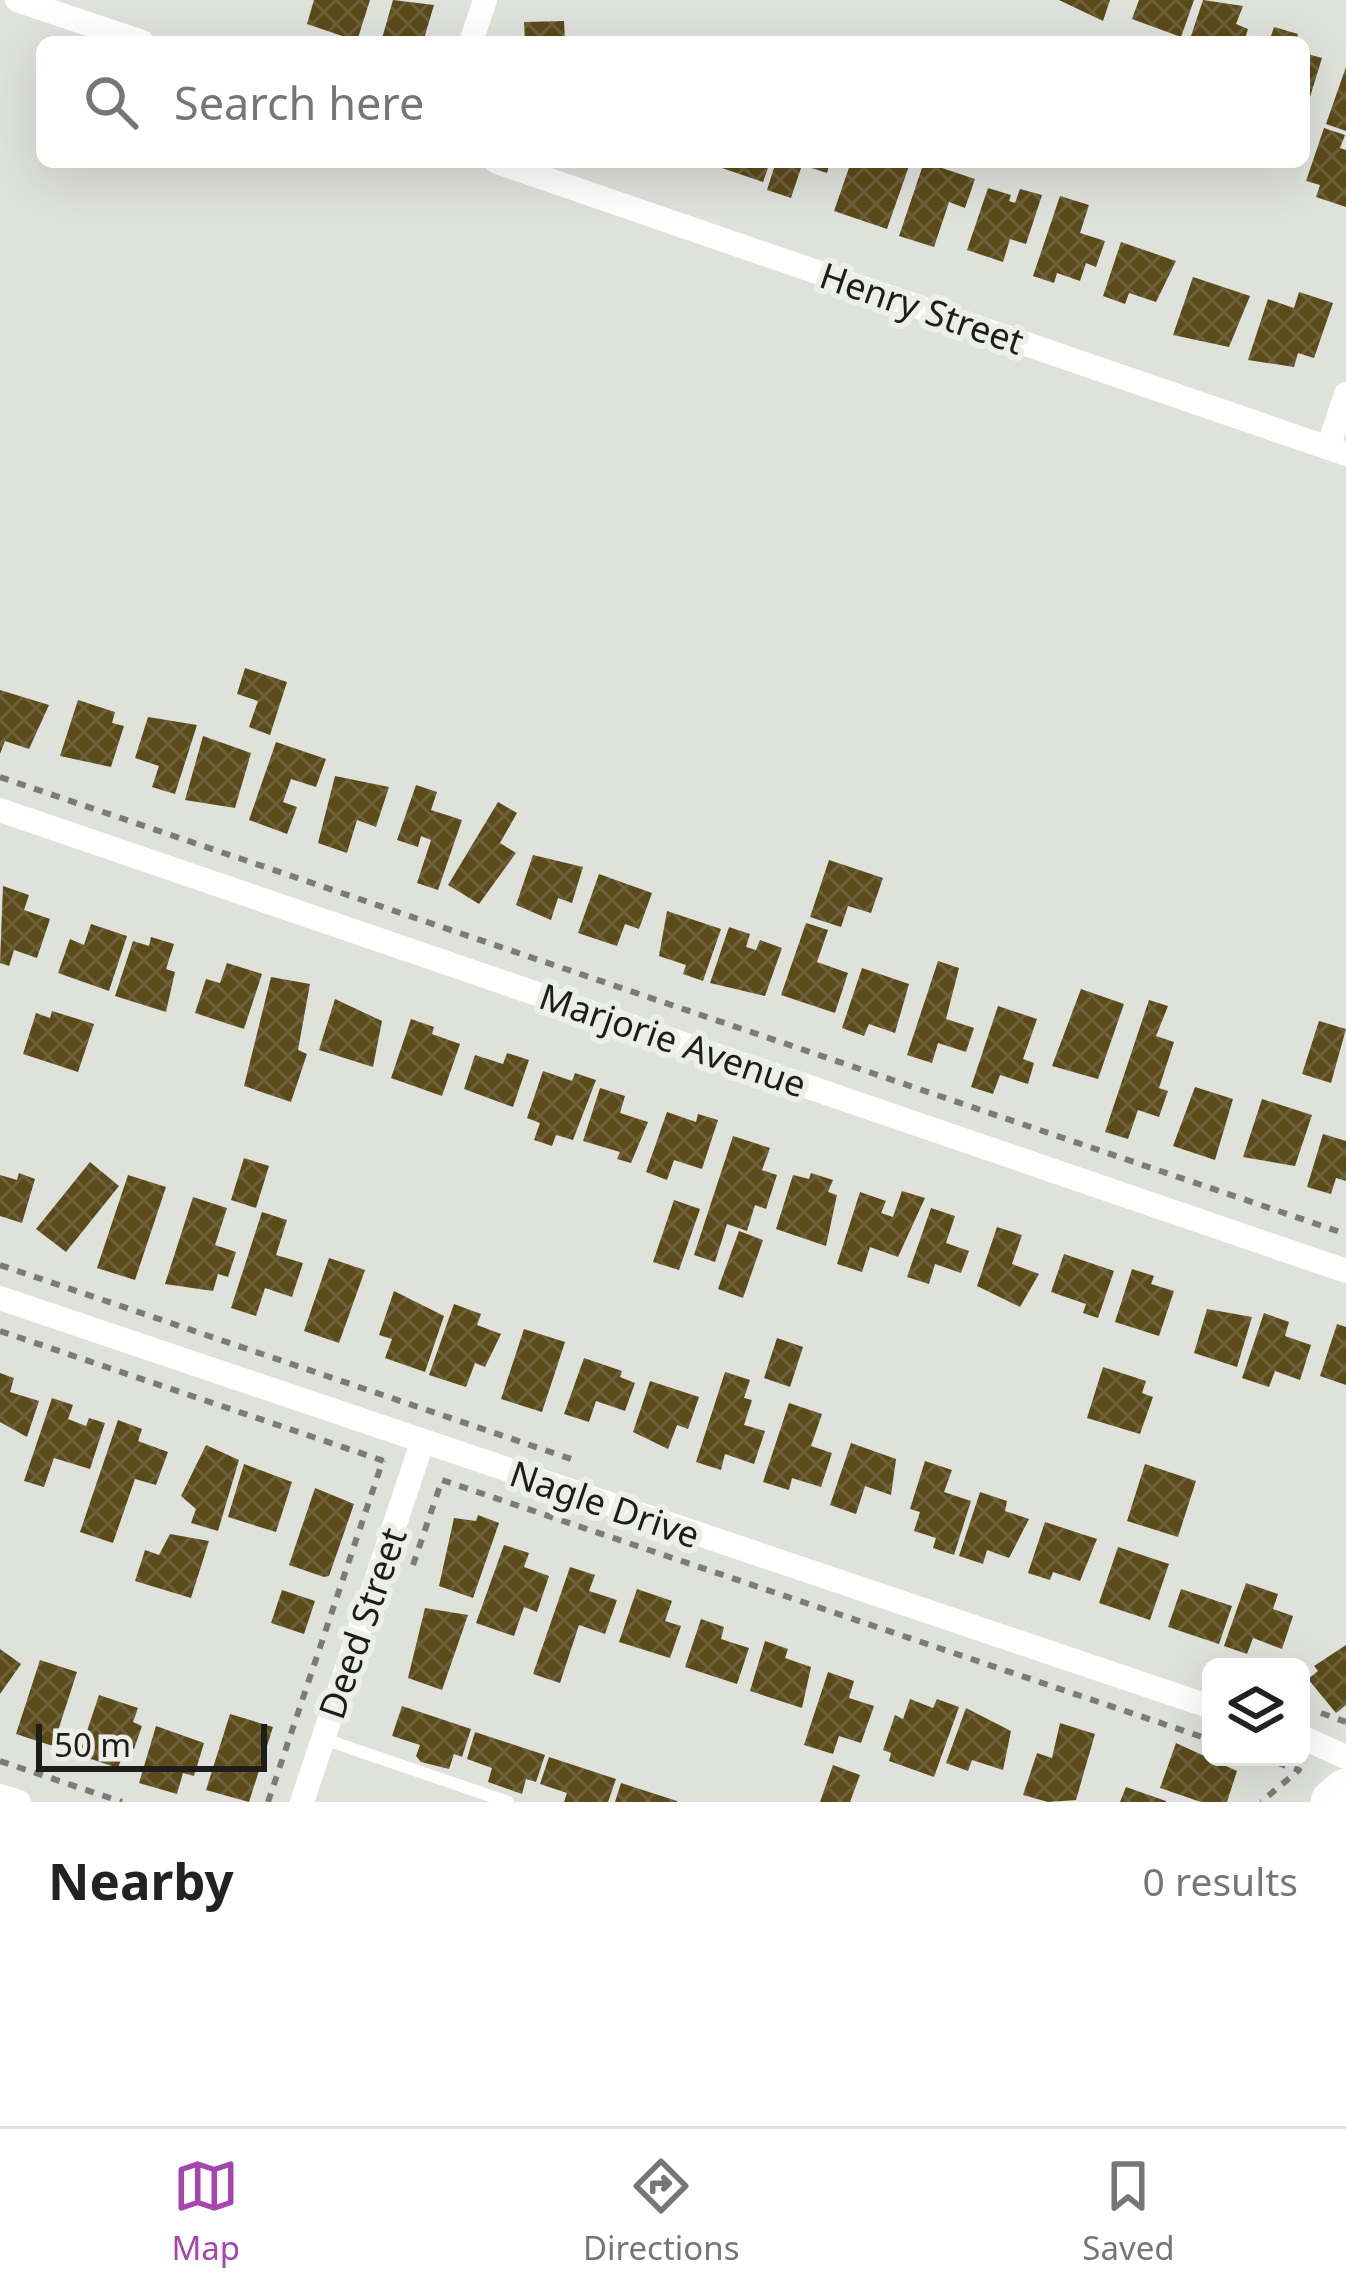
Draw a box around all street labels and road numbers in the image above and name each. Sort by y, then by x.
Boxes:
street label: Henry Street [814,250,1030,366]
street label: Marjorie Avenue [533,971,813,1109]
street label: Nagle Drive [504,1449,706,1559]
street label: Deed Street [306,1521,418,1725]

